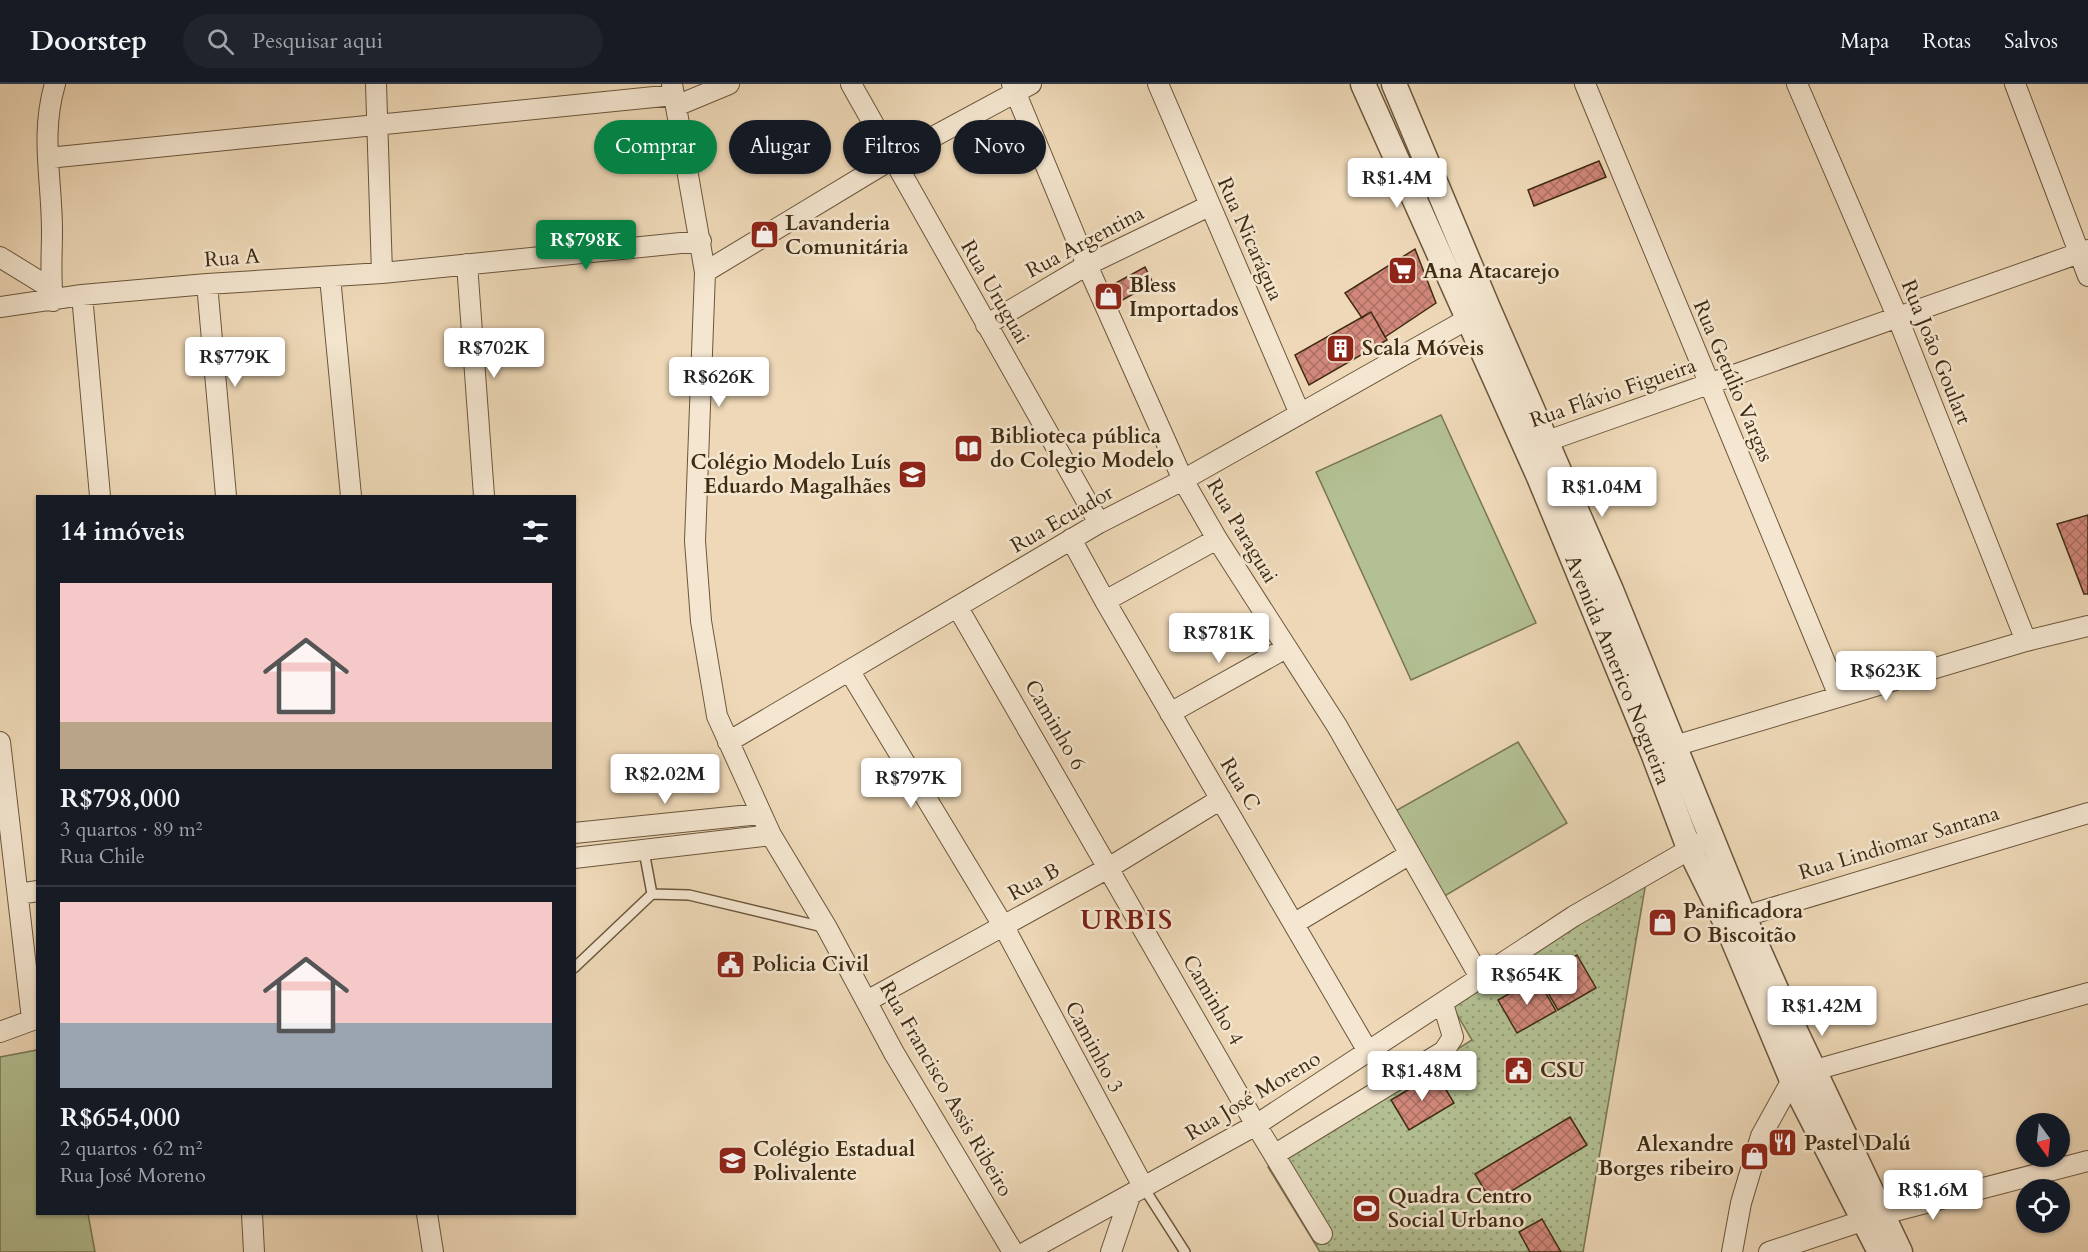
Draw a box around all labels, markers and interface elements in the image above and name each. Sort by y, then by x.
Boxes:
search box [183,14,603,68]
text: Doorstep [30,22,147,60]
icon: search [204,25,237,58]
text: Pesquisar aqui [252,26,383,56]
text: Mapa [1840,27,1889,56]
text: Rotas [1922,27,1971,56]
text: Salvos [2004,27,2058,56]
chip: Comprar [594,120,717,174]
chip: Alugar [729,120,831,174]
chip: Filtros [843,120,941,174]
chip: Novo [953,120,1046,174]
pin: R$1.4M [1348,158,1446,209]
text: R$1.4M [1362,164,1432,191]
street label: Rua Nicarágua [1210,173,1290,305]
street label: Rua Argentina [1021,199,1149,285]
place label: Lavanderia Comunitária [785,209,909,262]
shop icon: Lavanderia Comunitária [748,219,780,251]
pin: R$798K [537,220,635,271]
text: R$798K [550,226,622,253]
street label: Rua Uruguai [954,235,1036,349]
street label: Rua A [203,242,261,274]
supermarket icon: Ana Atacarejo [1386,255,1418,287]
place label: Ana Atacarejo [1423,257,1559,286]
place label: Bless Importados [1129,271,1239,324]
street label: Rua João Goulart [1894,275,1978,429]
shop icon: Bless Importados [1092,281,1124,313]
street label: Rua Getúlio Vargas [1686,296,1780,466]
pin: R$702K [445,328,543,379]
building icon: Scala Móveis [1325,332,1357,364]
text: R$702K [458,334,530,361]
place label: Scala Móveis [1362,334,1484,363]
pin: R$779K [186,337,284,388]
text: R$779K [199,343,271,370]
street label: Rua Flávio Figueira [1526,351,1700,435]
pin: R$626K [670,357,768,408]
text: R$626K [683,363,755,390]
place label: Biblioteca pública do Colegio Modelo [990,422,1174,475]
library icon: Biblioteca pública do Colegio Modelo [953,432,985,464]
place label: Colégio Modelo Luís Eduardo Magalhães [691,448,891,501]
school or university icon: Colégio Modelo Luís Eduardo Magalhães [896,458,928,490]
pin: R$1.04M [1547,467,1657,518]
street label: Rua Paraguai [1199,473,1285,589]
text: R$1.04M [1562,473,1642,500]
street label: Rua Ecuador [1005,478,1119,560]
text: 14 imóveis [60,514,185,549]
icon: filters [519,515,552,548]
street label: Avenida Americo Nogueira [1558,550,1678,789]
pin: R$781K [1170,613,1268,664]
text: R$781K [1183,619,1255,646]
icon: home [252,622,360,730]
pin: R$623K [1837,651,1935,702]
text: R$623K [1850,657,1922,684]
street label: Caminho 6 [1017,674,1093,776]
street label: Rua C [1213,752,1267,816]
pin: R$2.02M [610,754,720,805]
pin: R$797K [862,758,960,809]
text: R$2.02M [625,760,705,787]
text: R$797K [875,764,947,791]
text: R$798,000 [60,781,180,816]
street label: Rua Lindiomar Santana [1795,799,2003,887]
text: 3 quartos · 89 m² [60,816,202,843]
text: Rua Chile [60,843,145,870]
street label: Rua B [1003,856,1065,908]
place label: Panificadora O Biscoitão [1683,897,1804,950]
district label: URBIS [1080,902,1174,939]
shop icon: Panificadora O Biscoitão [1646,907,1678,939]
icon: home [252,941,360,1049]
public building icon: Policia Civil [715,948,747,980]
street label: Caminho 4 [1175,949,1251,1051]
place label: Policia Civil [752,950,869,979]
pin: R$654K [1478,955,1576,1006]
text: R$654K [1491,961,1563,988]
street label: Rua Francisco Assis Ribeiro [872,976,1020,1202]
pin: R$1.42M [1767,986,1877,1037]
text: R$1.42M [1782,992,1862,1019]
street label: Caminho 3 [1058,996,1130,1098]
street label: Rua José Moreno [1180,1044,1326,1148]
pin: R$1.48M [1367,1051,1477,1102]
public building icon: CSU [1503,1054,1535,1086]
place label: CSU [1540,1056,1585,1085]
text: R$1.48M [1382,1057,1462,1084]
text: R$654,000 [60,1100,180,1135]
north arrow [2016,1113,2070,1167]
map controls [2016,1113,2070,1233]
restaurant icon: Pastel Dalú [1767,1127,1799,1159]
place label: Pastel Dalú [1804,1129,1911,1158]
place label: Alexandre Borges ribeiro [1598,1130,1734,1183]
text: 2 quartos · 62 m² [60,1135,202,1162]
place label: Colégio Estadual Polivalente [753,1135,915,1188]
shop icon: Alexandre Borges ribeiro [1739,1140,1771,1172]
school or university icon: Colégio Estadual Polivalente [716,1145,748,1177]
text: Rua José Moreno [60,1162,206,1189]
pin: R$1.6M [1884,1170,1982,1221]
text: R$1.6M [1898,1176,1968,1203]
button: locate [2016,1179,2070,1233]
place label: Quadra Centro Social Urbano [1388,1182,1532,1235]
sports icon: Quadra Centro Social Urbano [1351,1192,1383,1224]

